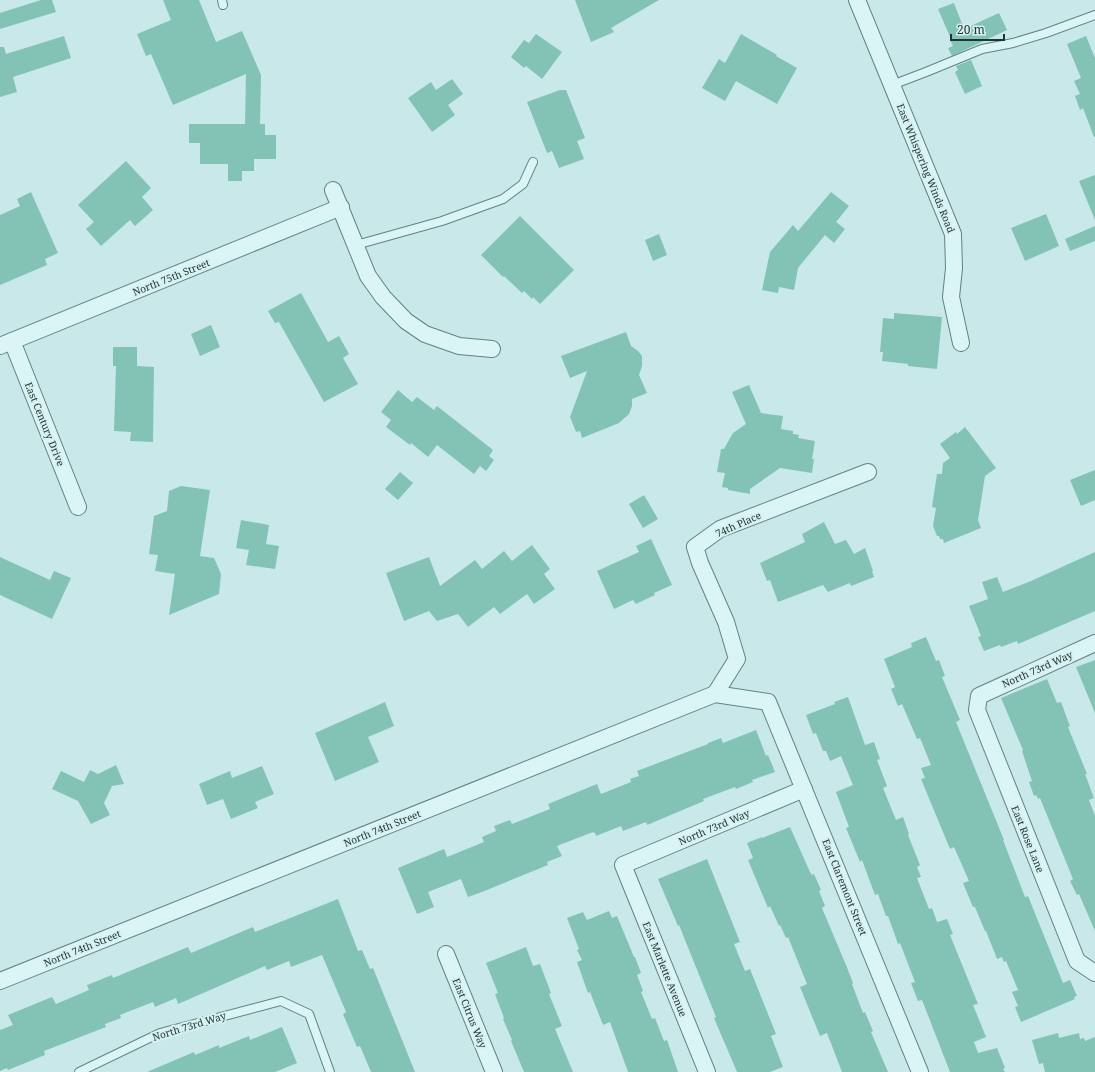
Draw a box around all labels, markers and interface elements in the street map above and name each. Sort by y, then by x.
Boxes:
scale bar [951,16,1004,42]
text: 20 m [957,21,985,38]
street label: East Whispering Winds Road [894,101,958,235]
street label: North 75th Street [130,255,212,299]
street label: East Century Drive [22,380,68,468]
street label: 74th Place [713,508,763,540]
street label: North 73rd Way [999,647,1075,691]
street label: East Rose Lane [1008,803,1048,875]
street label: North 74th Street [341,806,423,850]
street label: North 73rd Way [676,806,752,848]
street label: East Claremont Street [819,837,871,938]
street label: East Marlette Avenue [640,919,690,1019]
street label: North 74th Street [41,926,123,970]
street label: East Citrus Way [450,976,491,1050]
street label: North 73rd Way [151,1008,228,1044]

